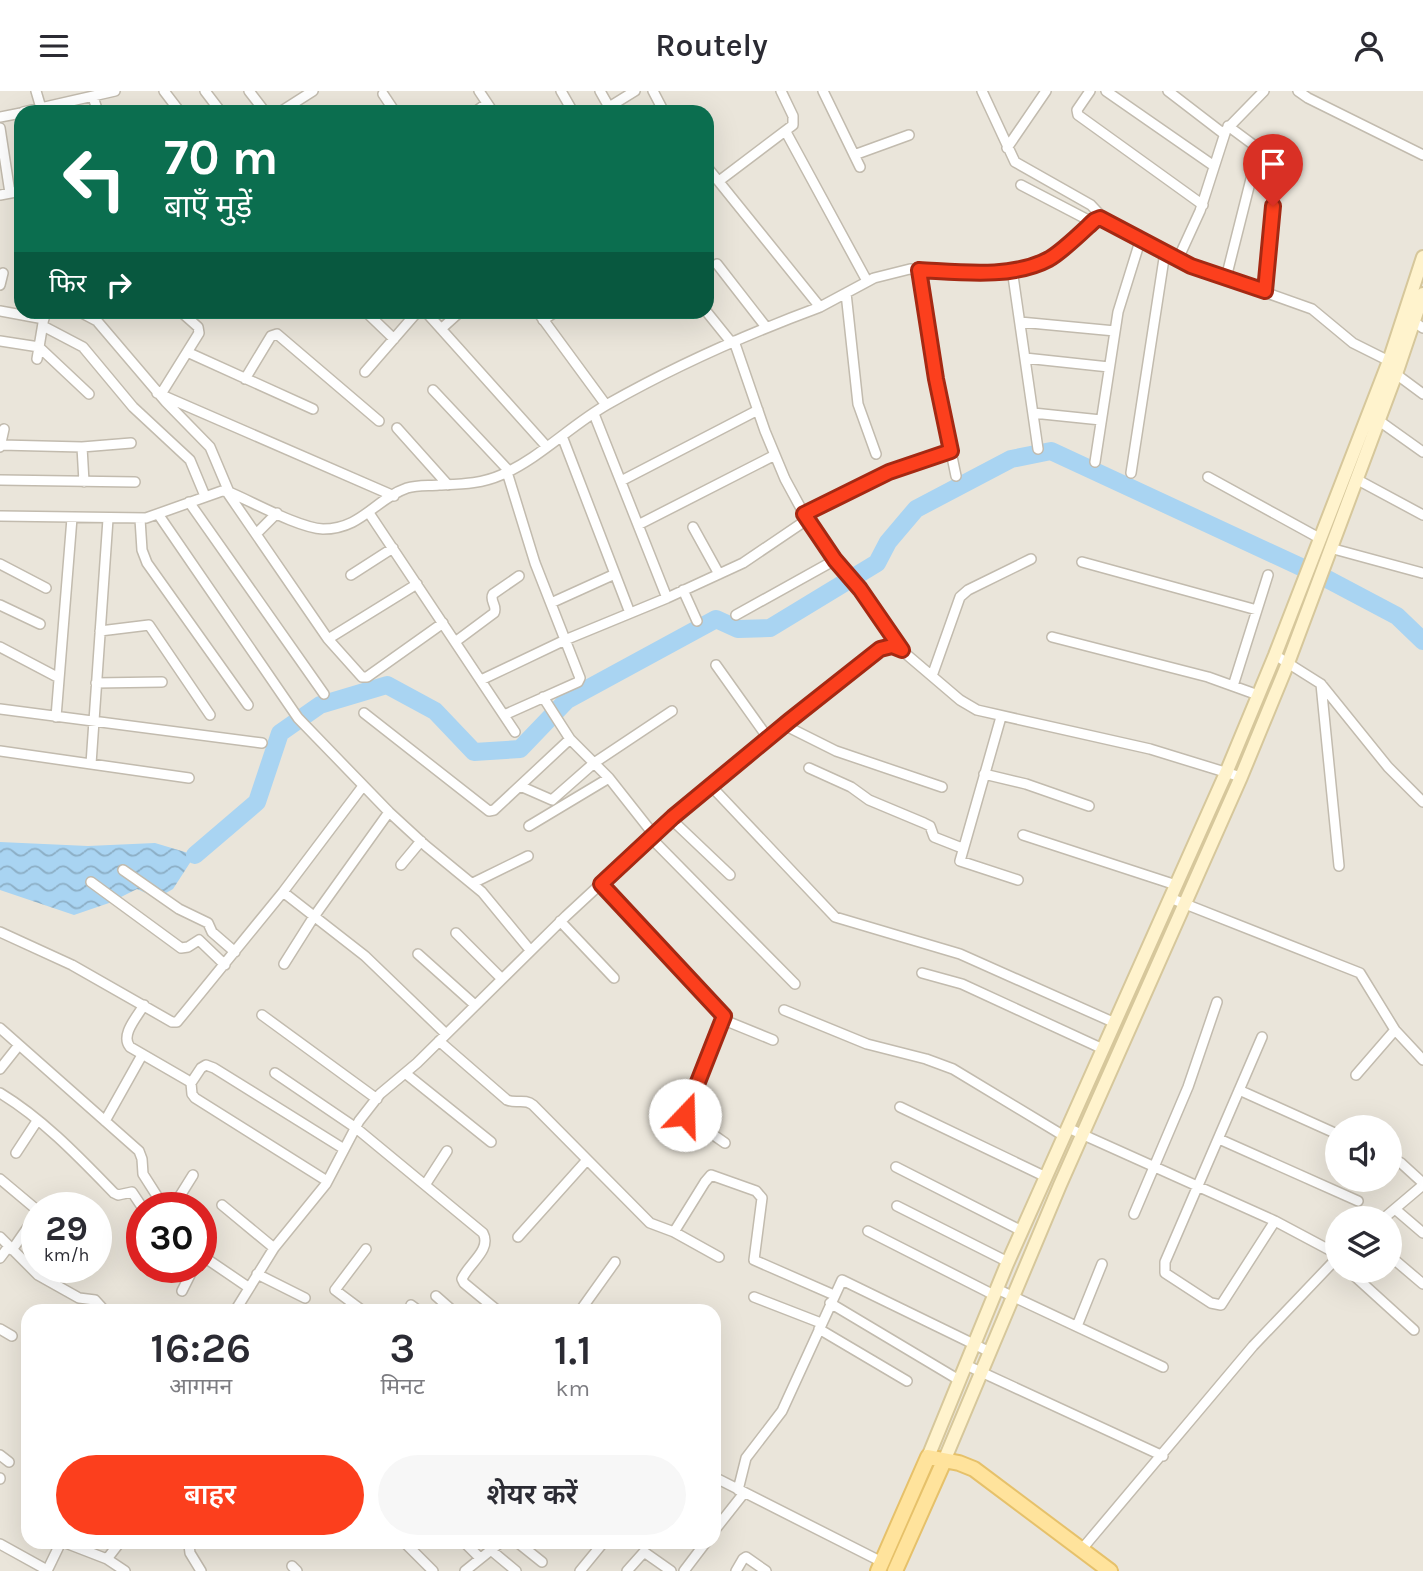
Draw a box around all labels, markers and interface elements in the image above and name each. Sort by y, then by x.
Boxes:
icon: menu [35,27,73,65]
text: Routely [655,27,768,64]
icon: person [1350,27,1388,65]
text: 70 m [164,129,278,186]
icon: left [49,133,140,224]
pin [1243,134,1303,206]
icon: arrive [1254,145,1292,183]
text: बाएँ मुड़ें [164,188,252,225]
icon: right [100,266,138,304]
text: फिर [49,268,86,299]
position arrow [648,1078,722,1152]
map controls [1325,1115,1402,1283]
button: sound [1325,1115,1402,1192]
speed limit sign: 30 [126,1192,217,1283]
button: layers [1325,1206,1402,1283]
text: 29 [45,1208,88,1249]
text: km/h [44,1244,89,1266]
text: 16:26 [150,1323,251,1373]
text: 3 [390,1323,415,1373]
text: 1.1 [554,1325,592,1375]
text: आगमन [169,1373,232,1400]
text: मिनट [380,1373,424,1400]
text: km [555,1375,590,1402]
button: बाहर [56,1455,364,1535]
button: शेयर करें [378,1455,686,1535]

